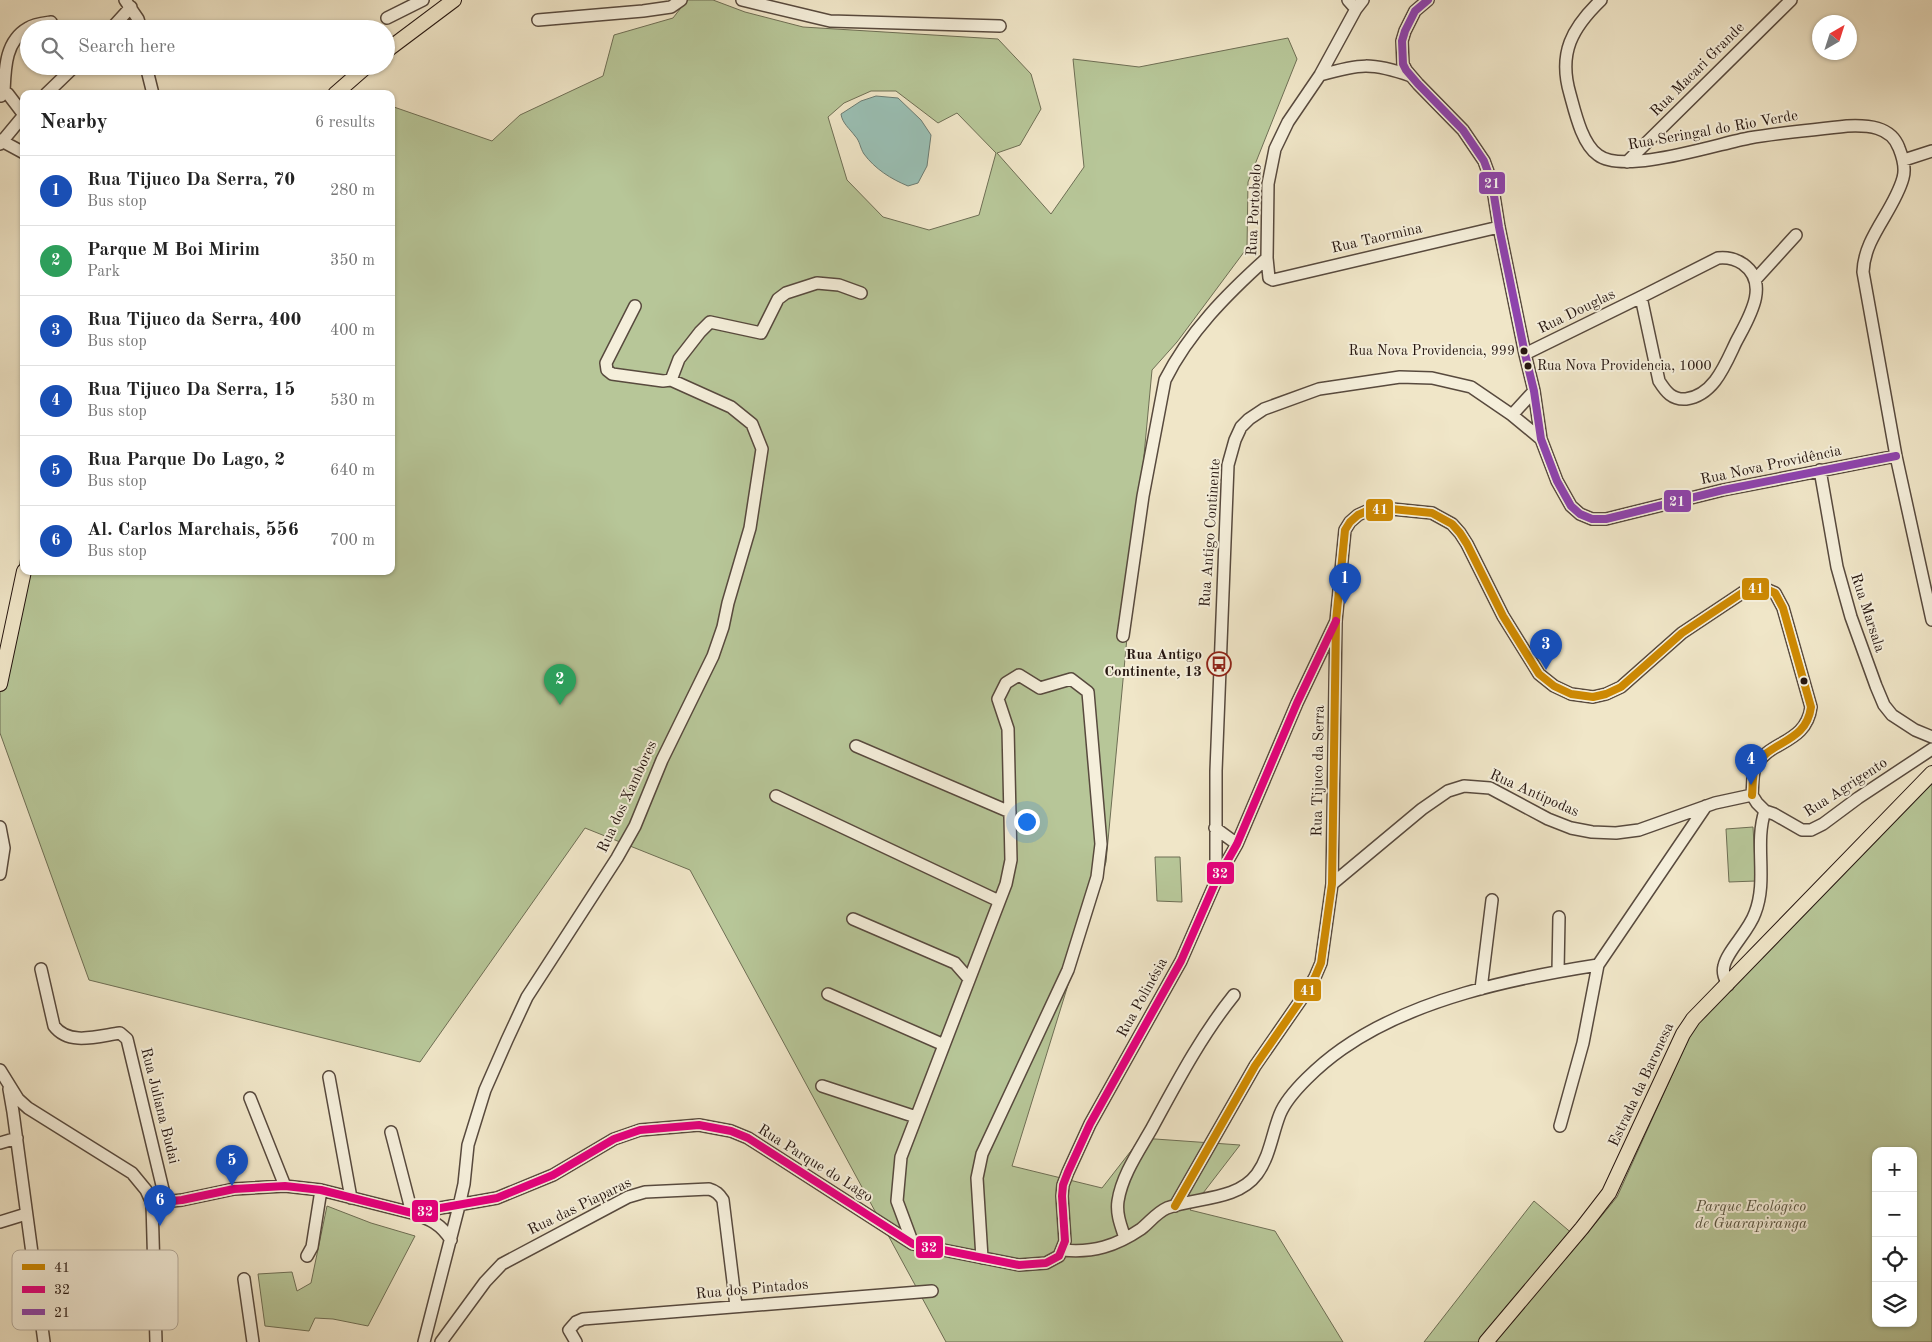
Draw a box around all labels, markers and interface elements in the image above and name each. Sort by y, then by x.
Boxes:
north arrow [1812,15,1857,60]
search box [20,20,395,75]
street label: Rua Macari Grande [1648,20,1748,120]
icon: search [38,34,66,62]
text: Search here [78,38,175,57]
street label: Rua Seringal do Rio Verde [1627,109,1799,153]
text: Nearby [40,112,108,133]
text: 6 results [315,115,375,131]
street label: Rua Portobelo [1245,164,1265,256]
text: Rua Tijuco Da Serra, 70 [87,171,295,190]
line badge: 21 [1478,171,1506,195]
text: 21 [1484,177,1500,191]
text: 1 [51,183,61,199]
text: 280 m [330,183,375,199]
text: Bus stop [87,194,147,210]
street label: Rua Taormina [1330,221,1424,257]
text: Parque M Boi Mirim [87,241,260,260]
text: 2 [51,253,61,269]
text: 350 m [330,253,375,269]
text: Park [87,264,120,280]
street label: Rua Douglas [1536,287,1618,337]
text: Rua Tijuco da Serra, 400 [87,311,302,330]
text: 3 [51,323,61,339]
text: 400 m [330,323,375,339]
text: Bus stop [87,334,147,350]
place label: Rua Nova Providencia, 999 [1349,344,1515,358]
marker: Rua Nova Providencia, 999 [1519,346,1529,356]
place label: Rua Nova Providencia, 1000 [1537,359,1712,373]
marker: Rua Nova Providencia, 1000 [1523,361,1533,371]
text: Rua Tijuco Da Serra, 15 [87,381,295,400]
text: 4 [51,393,61,409]
text: 530 m [330,393,375,409]
text: Bus stop [87,404,147,420]
street label: Rua Nova Providência [1699,444,1843,488]
text: Rua Parque Do Lago, 2 [87,451,285,470]
street label: Rua Antigo Continente [1198,458,1224,608]
text: 5 [51,463,61,479]
text: 640 m [330,463,375,479]
text: Bus stop [87,474,147,490]
line badge: 21 [1663,489,1692,513]
text: 21 [1669,495,1685,509]
line badge: 41 [1365,498,1394,522]
text: 41 [1372,503,1388,517]
text: Al. Carlos Marchais, 556 [87,521,299,540]
text: 6 [51,533,61,549]
text: 700 m [330,533,375,549]
text: Bus stop [87,544,147,560]
pin: 1 [1329,563,1361,604]
street label: Rua Marsala [1847,572,1887,655]
line badge: 41 [1741,577,1770,601]
text: 41 [1748,582,1764,596]
pin: 3 [1530,629,1562,670]
place label: Rua Antigo Continente, 13 [1104,648,1202,680]
bus stop icon: Rua Antigo Continente, 13 [1206,651,1232,677]
pin: 2 [544,664,576,705]
unlabelled marker [1799,676,1809,686]
street label: Rua Tijuco da Serra [1310,705,1328,837]
street label: Rua dos Xambores [596,739,660,855]
pin: 4 [1735,744,1767,785]
street label: Rua Agrigento [1802,756,1890,820]
street label: Rua Antipodas [1487,768,1581,820]
your location [1014,809,1040,835]
line badge: 32 [1206,861,1235,885]
text: 32 [1212,867,1228,881]
street label: Rua Polinésia [1115,955,1171,1040]
line badge: 41 [1293,978,1322,1002]
text: 41 [1300,984,1316,998]
street label: Estrada da Baronesa [1607,1020,1678,1149]
street label: Rua Juliana Budai [137,1046,181,1166]
street label: Rua Parque do Lago [755,1123,875,1205]
pin: 5 [216,1145,248,1186]
map controls [1872,1147,1917,1327]
button: + [1872,1147,1917,1192]
street label: Rua das Piaparas [526,1175,634,1239]
pin: 6 [144,1185,176,1226]
button: − [1872,1192,1917,1237]
line badge: 32 [411,1199,439,1223]
park label: Parque Ecológico de Guarapiranga [1695,1200,1807,1232]
text: 32 [417,1205,433,1219]
line badge: 32 [915,1235,944,1259]
button: locate [1872,1237,1917,1282]
text: 32 [921,1241,937,1255]
legend [12,1250,178,1330]
text: 41 [54,1261,70,1275]
street label: Rua dos Pintados [695,1278,809,1302]
button: layers [1872,1282,1917,1327]
text: 32 [54,1283,70,1297]
text: 21 [54,1306,70,1320]

